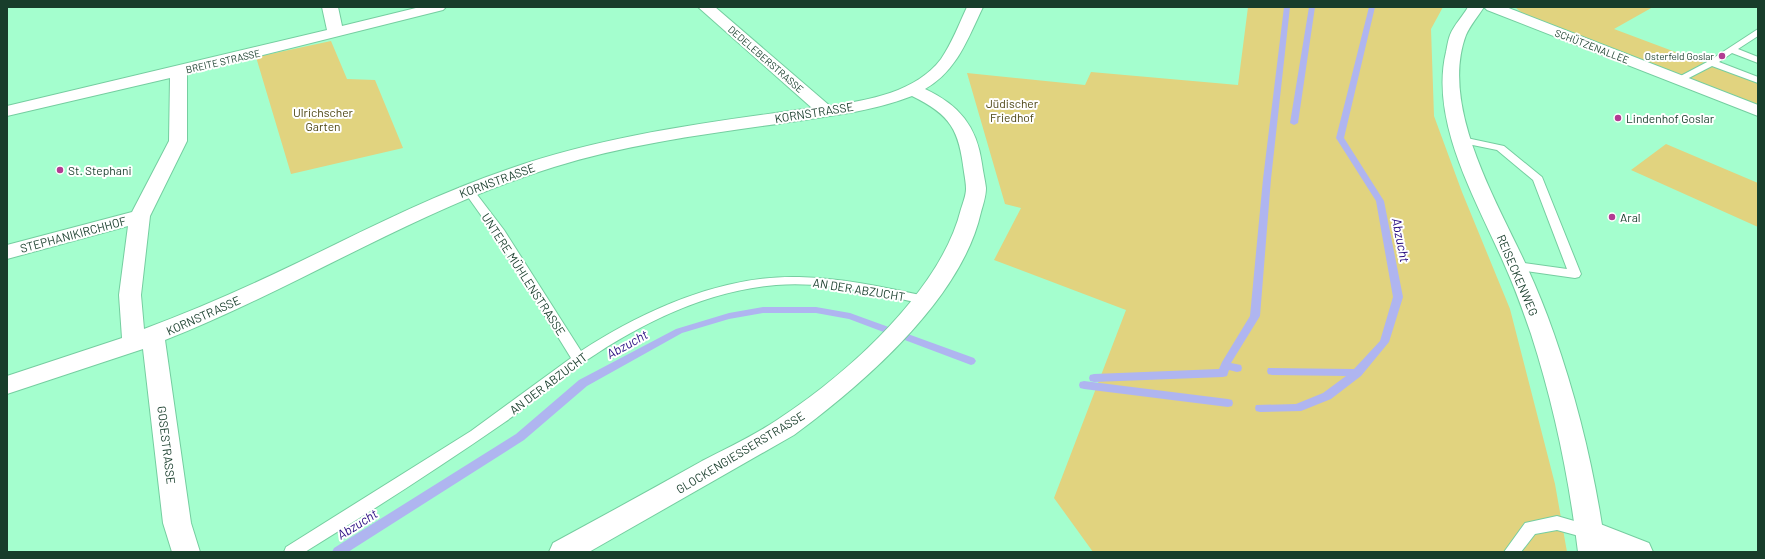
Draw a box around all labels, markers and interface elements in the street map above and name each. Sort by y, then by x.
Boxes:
street label: DEDELEBERSTRASSE [726,23,806,95]
street label: SCHÜTZENALLEE [1553,26,1631,66]
street label: BREITE STRASSE [185,47,261,75]
place label: Osterfeld Goslar [1645,50,1714,62]
marker: Osterfeld Goslar [1717,51,1727,61]
park label: Jüdischer Friedhof [986,96,1039,124]
street label: KORNSTRASSE [774,99,854,125]
park label: Ulrichscher Garten [293,105,354,133]
place label: Lindenhof Goslar [1626,111,1715,125]
marker: Lindenhof Goslar [1613,113,1623,123]
street label: KORNSTRASSE [457,160,537,200]
place label: St. Stephani [68,163,131,177]
marker: St. Stephani [55,165,65,175]
street label: UNTERE MÜHLENSTRASSE [479,210,569,338]
place label: Aral [1620,210,1641,224]
marker: Aral [1607,212,1617,222]
street label: STEPHANIKIRCHHOF [18,213,128,255]
water label: Abzucht [1389,216,1413,264]
street label: REISECKENWEG [1495,232,1541,318]
street label: AN DER ABZUCHT [812,275,906,303]
street label: KORNSTRASSE [164,292,242,338]
water label: Abzucht [604,326,651,362]
street label: AN DER ABZUCHT [507,349,590,417]
street label: GOSESTRASSE [155,405,179,485]
street label: GLOCKENGIESSERSTRASSE [673,408,807,496]
water label: Abzucht [334,505,381,543]

